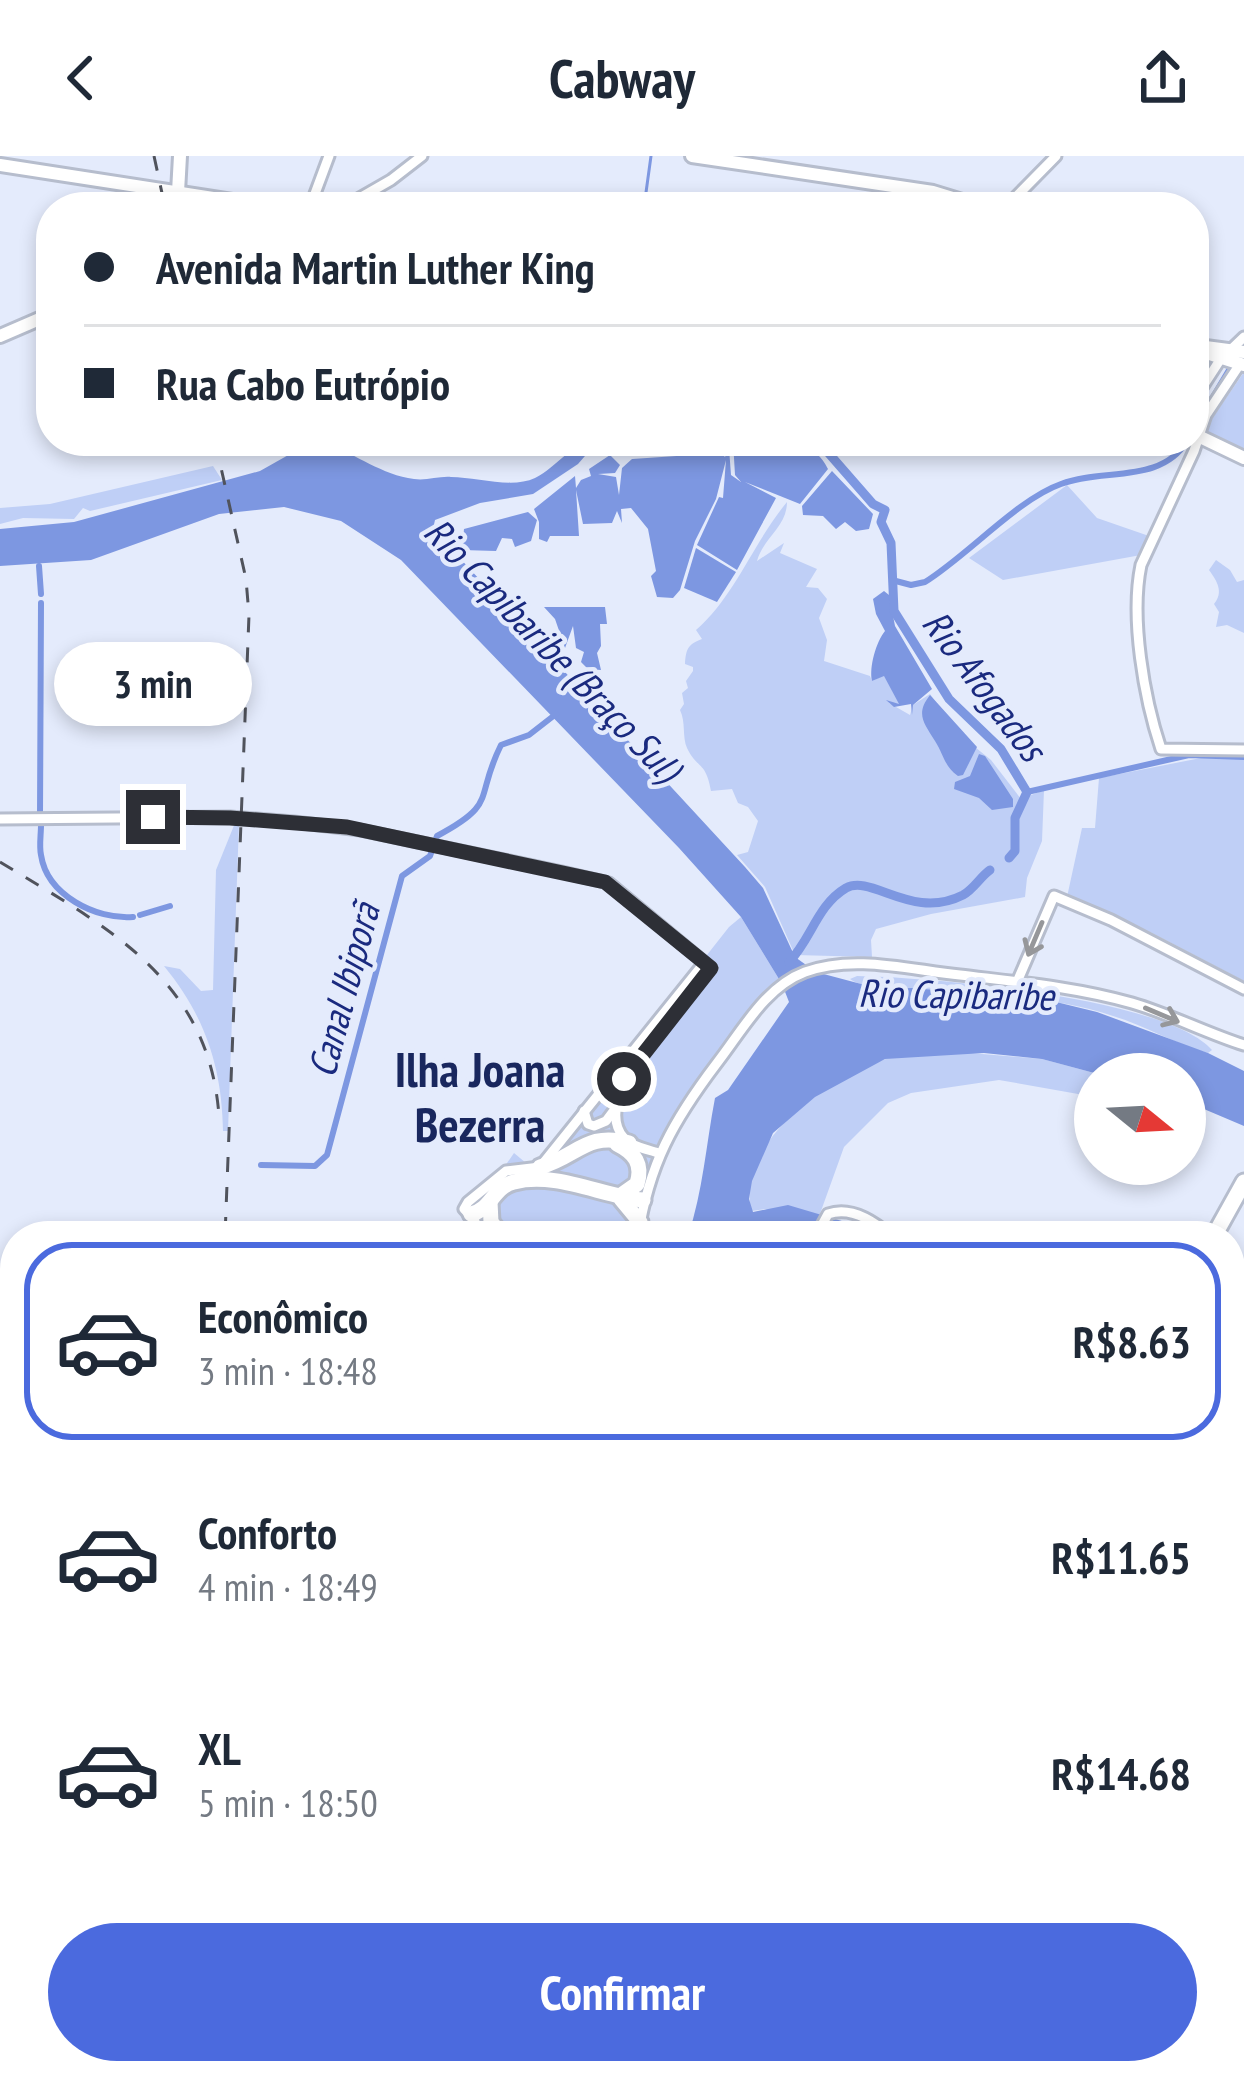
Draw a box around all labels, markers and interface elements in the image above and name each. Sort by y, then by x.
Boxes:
text: Cabway [549,43,695,113]
icon: back [48,45,114,111]
icon: share [1130,45,1196,111]
text: Avenida Martin Luther King [156,238,595,296]
text: Rua Cabo Eutrópio [156,354,450,412]
water label: Rio Capibaribe (Braço Sul) [414,506,695,795]
water label: Rio Afogados [912,600,1061,774]
callout: 3 min [54,643,252,727]
text: 3 min [114,658,192,709]
route end [126,790,180,844]
water label: Canal Ibiporã [295,894,391,1082]
one-way arrow [1023,921,1045,957]
water label: Rio Capibaribe [858,967,1057,1021]
one-way arrow [1143,1006,1180,1027]
district label: Ilha Joana Bezerra [395,1038,565,1155]
route start [597,1052,651,1106]
north arrow [1074,1053,1206,1185]
map controls [1074,1053,1206,1185]
icon: car [54,1287,162,1395]
text: Econômico [198,1287,368,1345]
text: R$8.63 [1073,1312,1191,1370]
text: 3 min · 18:48 [198,1345,378,1396]
icon: car [54,1503,162,1611]
text: Conforto [198,1503,337,1561]
text: R$11.65 [1051,1528,1191,1586]
text: 4 min · 18:49 [198,1561,378,1612]
icon: car [54,1719,162,1827]
text: XL [198,1719,241,1777]
text: R$14.68 [1051,1744,1191,1802]
text: 5 min · 18:50 [198,1777,378,1828]
button: Confirmar [48,1923,1197,2061]

